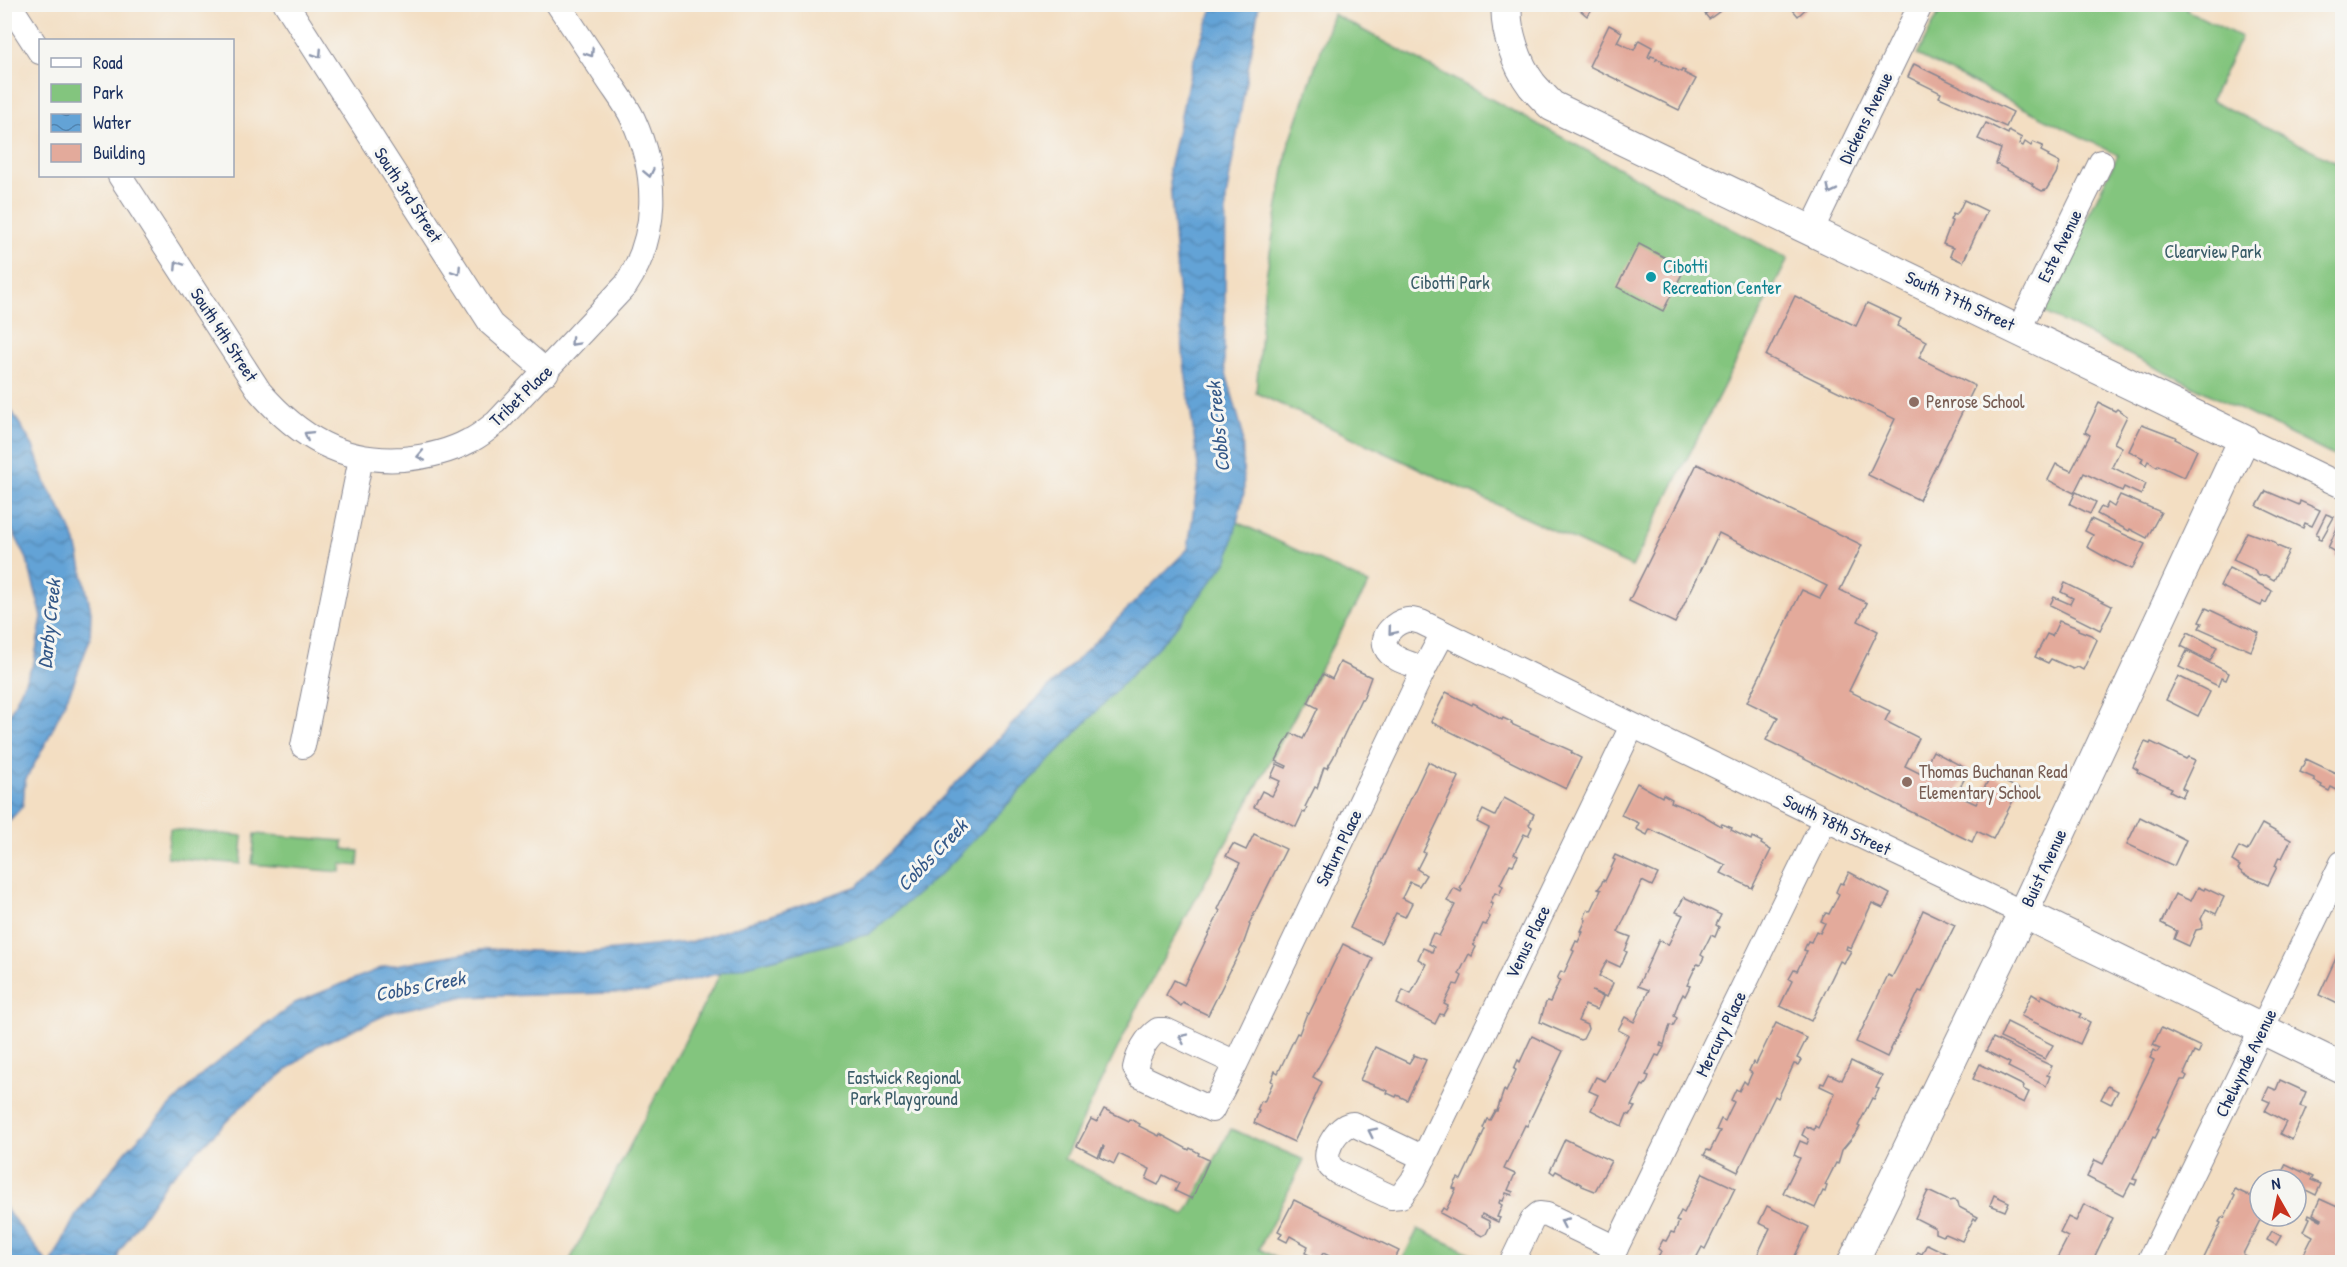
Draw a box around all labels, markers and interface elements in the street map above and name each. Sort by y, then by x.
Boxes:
legend [39,39,234,177]
one-way arrow [583,47,594,58]
one-way arrow [310,48,322,58]
text: Road [93,50,123,75]
street label: Dickens Avenue [1833,68,1898,168]
text: Park [93,80,124,105]
text: Water [93,110,131,135]
text: Building [93,140,145,165]
street label: South 3rd Street [368,142,449,248]
one-way arrow [642,168,655,178]
one-way arrow [1827,183,1839,194]
street label: Este Avenue [2031,205,2088,286]
park label: Clearview Park [2165,239,2262,264]
place label: Cibotti Recreation Center [1663,254,1782,300]
one-way arrow [174,261,185,272]
street label: South 77th Street [1901,264,2020,337]
one-way arrow [449,265,461,275]
park label: Cibotti Park [1410,270,1490,295]
marker: Cibotti Recreation Center [1644,270,1658,284]
street label: South 4th Street [185,283,265,387]
one-way arrow [570,336,581,346]
street label: Tribet Place [484,359,558,432]
water label: Cobbs Creek [1199,379,1236,474]
place label: Penrose School [1926,389,2025,414]
marker: Penrose School [1907,395,1921,409]
one-way arrow [304,430,314,442]
one-way arrow [417,449,427,462]
water label: Darby Creek [30,576,68,670]
one-way arrow [1388,624,1399,635]
place label: Thomas Buchanan Read Elementary School [1919,759,2067,805]
marker: Thomas Buchanan Read Elementary School [1900,775,1914,789]
street label: South 78th Street [1779,788,1896,862]
street label: Saturn Place [1309,805,1368,890]
water label: Cobbs Creek [890,811,974,897]
street label: Buist Avenue [2015,825,2072,911]
street label: Venus Place [1499,901,1556,982]
water label: Cobbs Creek [373,963,469,1007]
street label: Mercury Place [1689,987,1752,1081]
street label: Chelwynde Avenue [2209,1005,2283,1121]
one-way arrow [1178,1034,1189,1046]
park label: Eastwick Regional Park Playground [847,1065,961,1111]
one-way arrow [1367,1127,1378,1139]
north arrow [2248,1168,2308,1228]
text: N [2270,1172,2282,1195]
one-way arrow [1559,1218,1570,1230]

